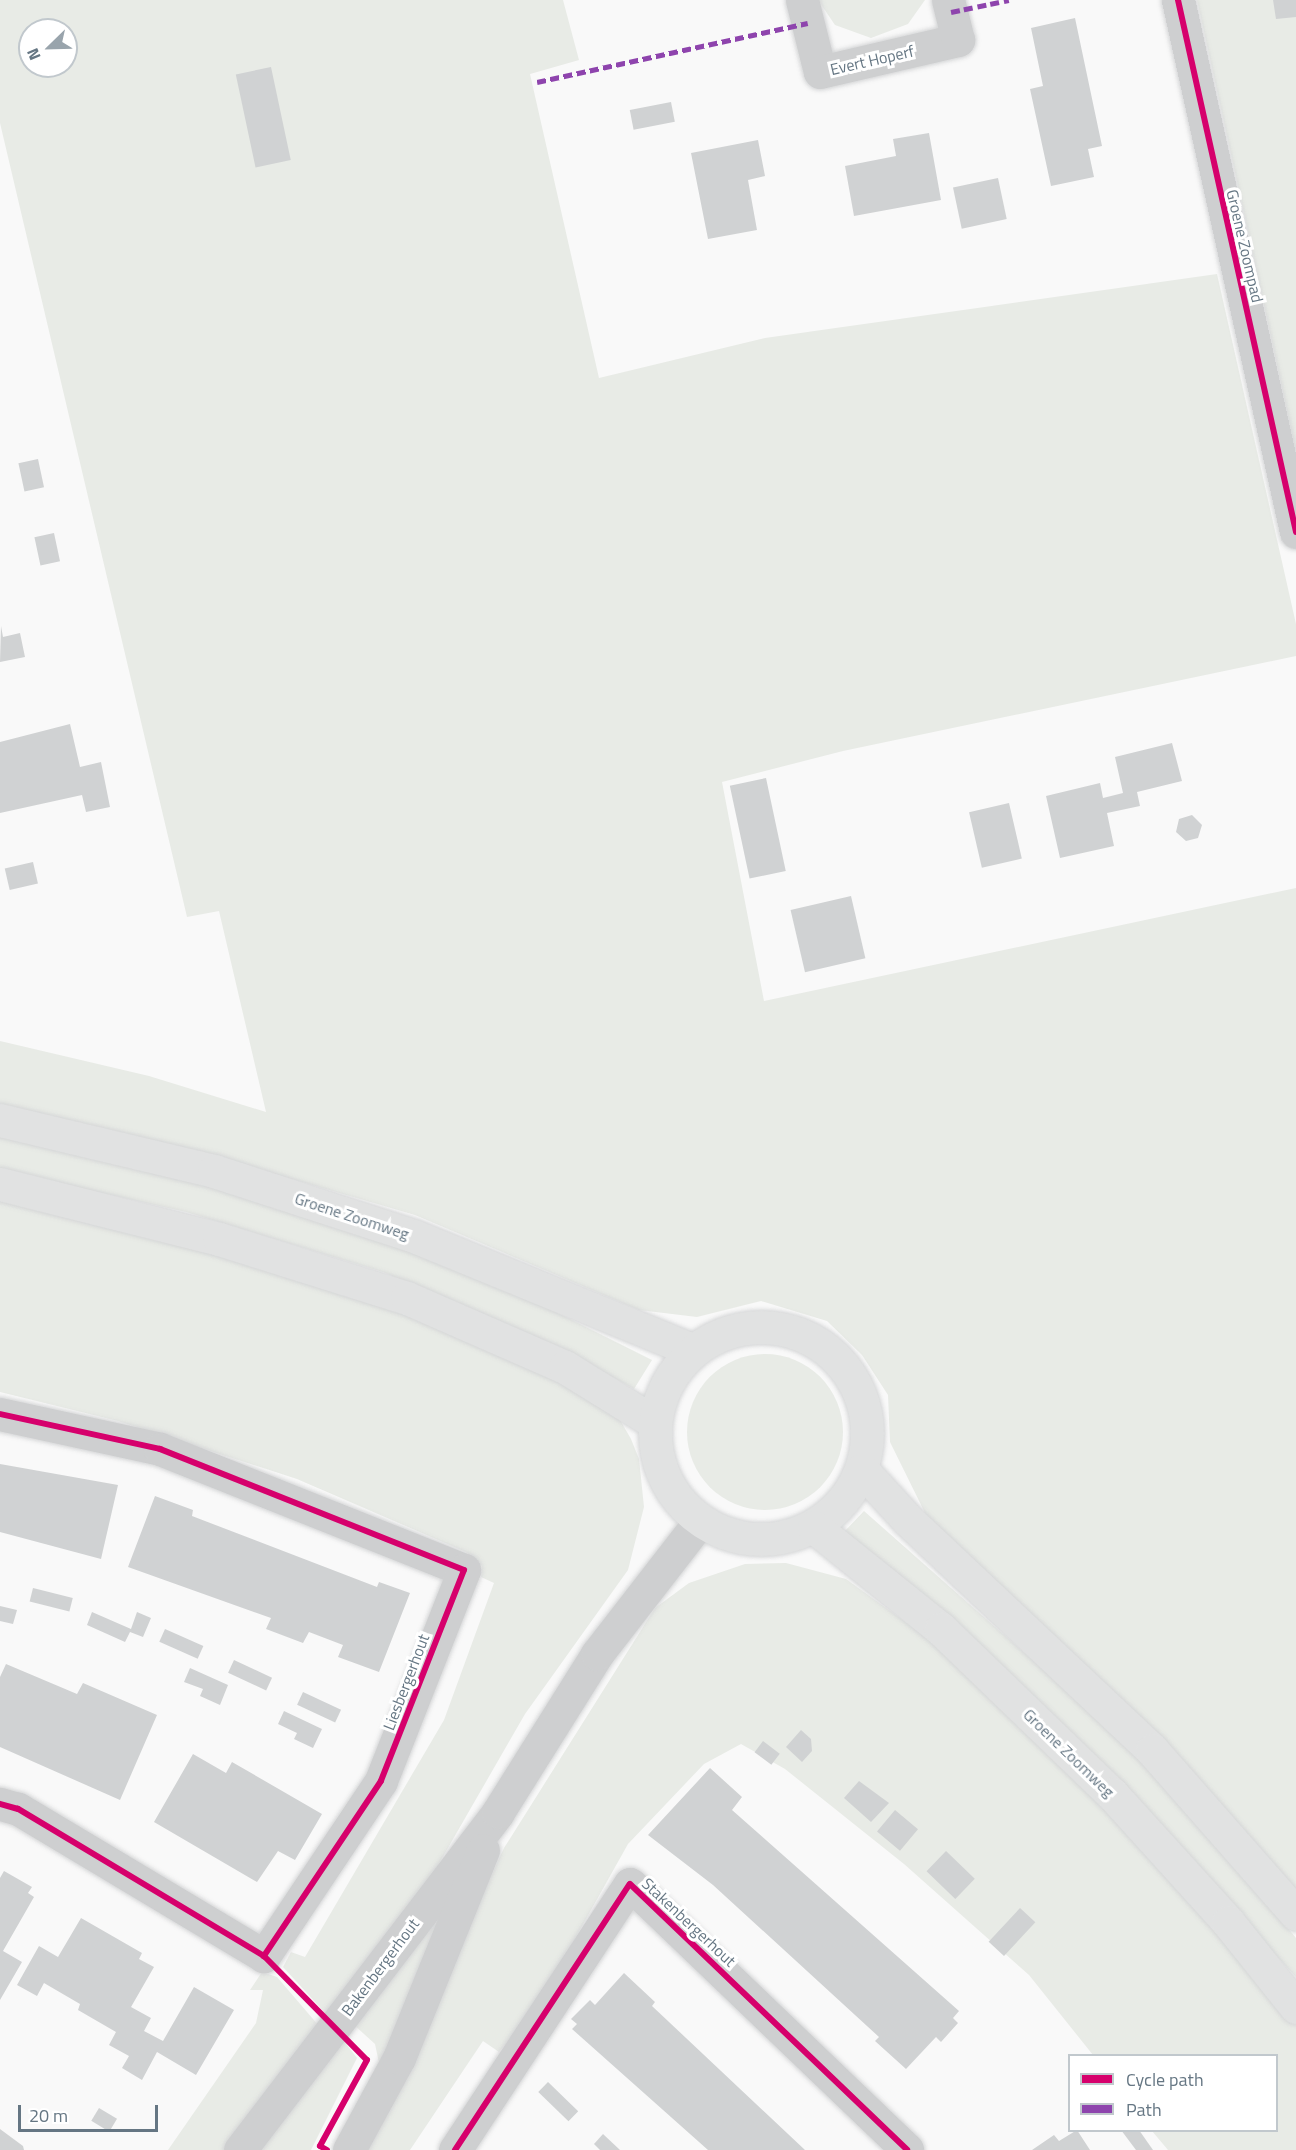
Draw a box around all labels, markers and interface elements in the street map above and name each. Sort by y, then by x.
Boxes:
north arrow [18,18,78,78]
street label: Evert Hoperf [828,41,916,79]
text: N [20,44,46,64]
street label: Groene Zoompad [1223,188,1267,304]
street label: Groene Zoomweg [292,1188,412,1244]
street label: Liesbergerhout [379,1631,433,1733]
street label: Groene Zoomweg [1020,1705,1118,1801]
street label: Stakenbergerhout [638,1874,740,1970]
street label: Bakenbergerhout [337,1915,423,2019]
legend [1068,2054,1278,2132]
text: Cycle path [1126,2066,1204,2093]
scale bar [21,2093,160,2131]
text: Path [1126,2096,1162,2123]
text: 20 m [29,2102,68,2129]

